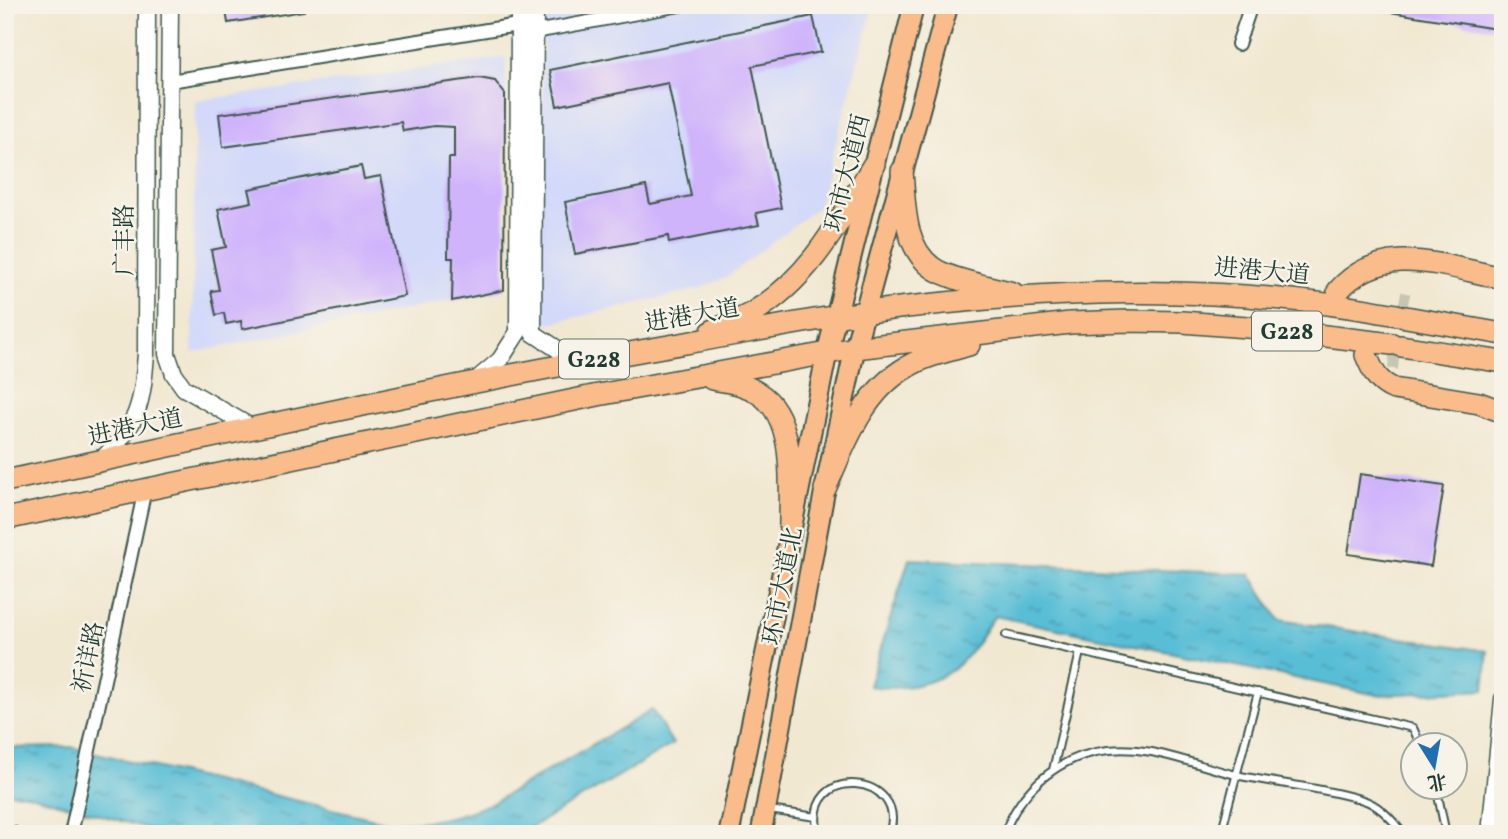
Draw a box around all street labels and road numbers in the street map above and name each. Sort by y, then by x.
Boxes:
street label: 环市大道西 [818,111,880,236]
street label: 广丰路 [109,204,143,276]
street label: 进港大道 [1213,252,1311,294]
street label: 进港大道 [642,292,743,342]
road number: G228 [1252,312,1322,350]
road number: G228 [559,340,629,378]
street label: 进港大道 [85,402,186,456]
street label: 环市大道北 [756,524,812,649]
street label: 祈详路 [66,619,114,696]

